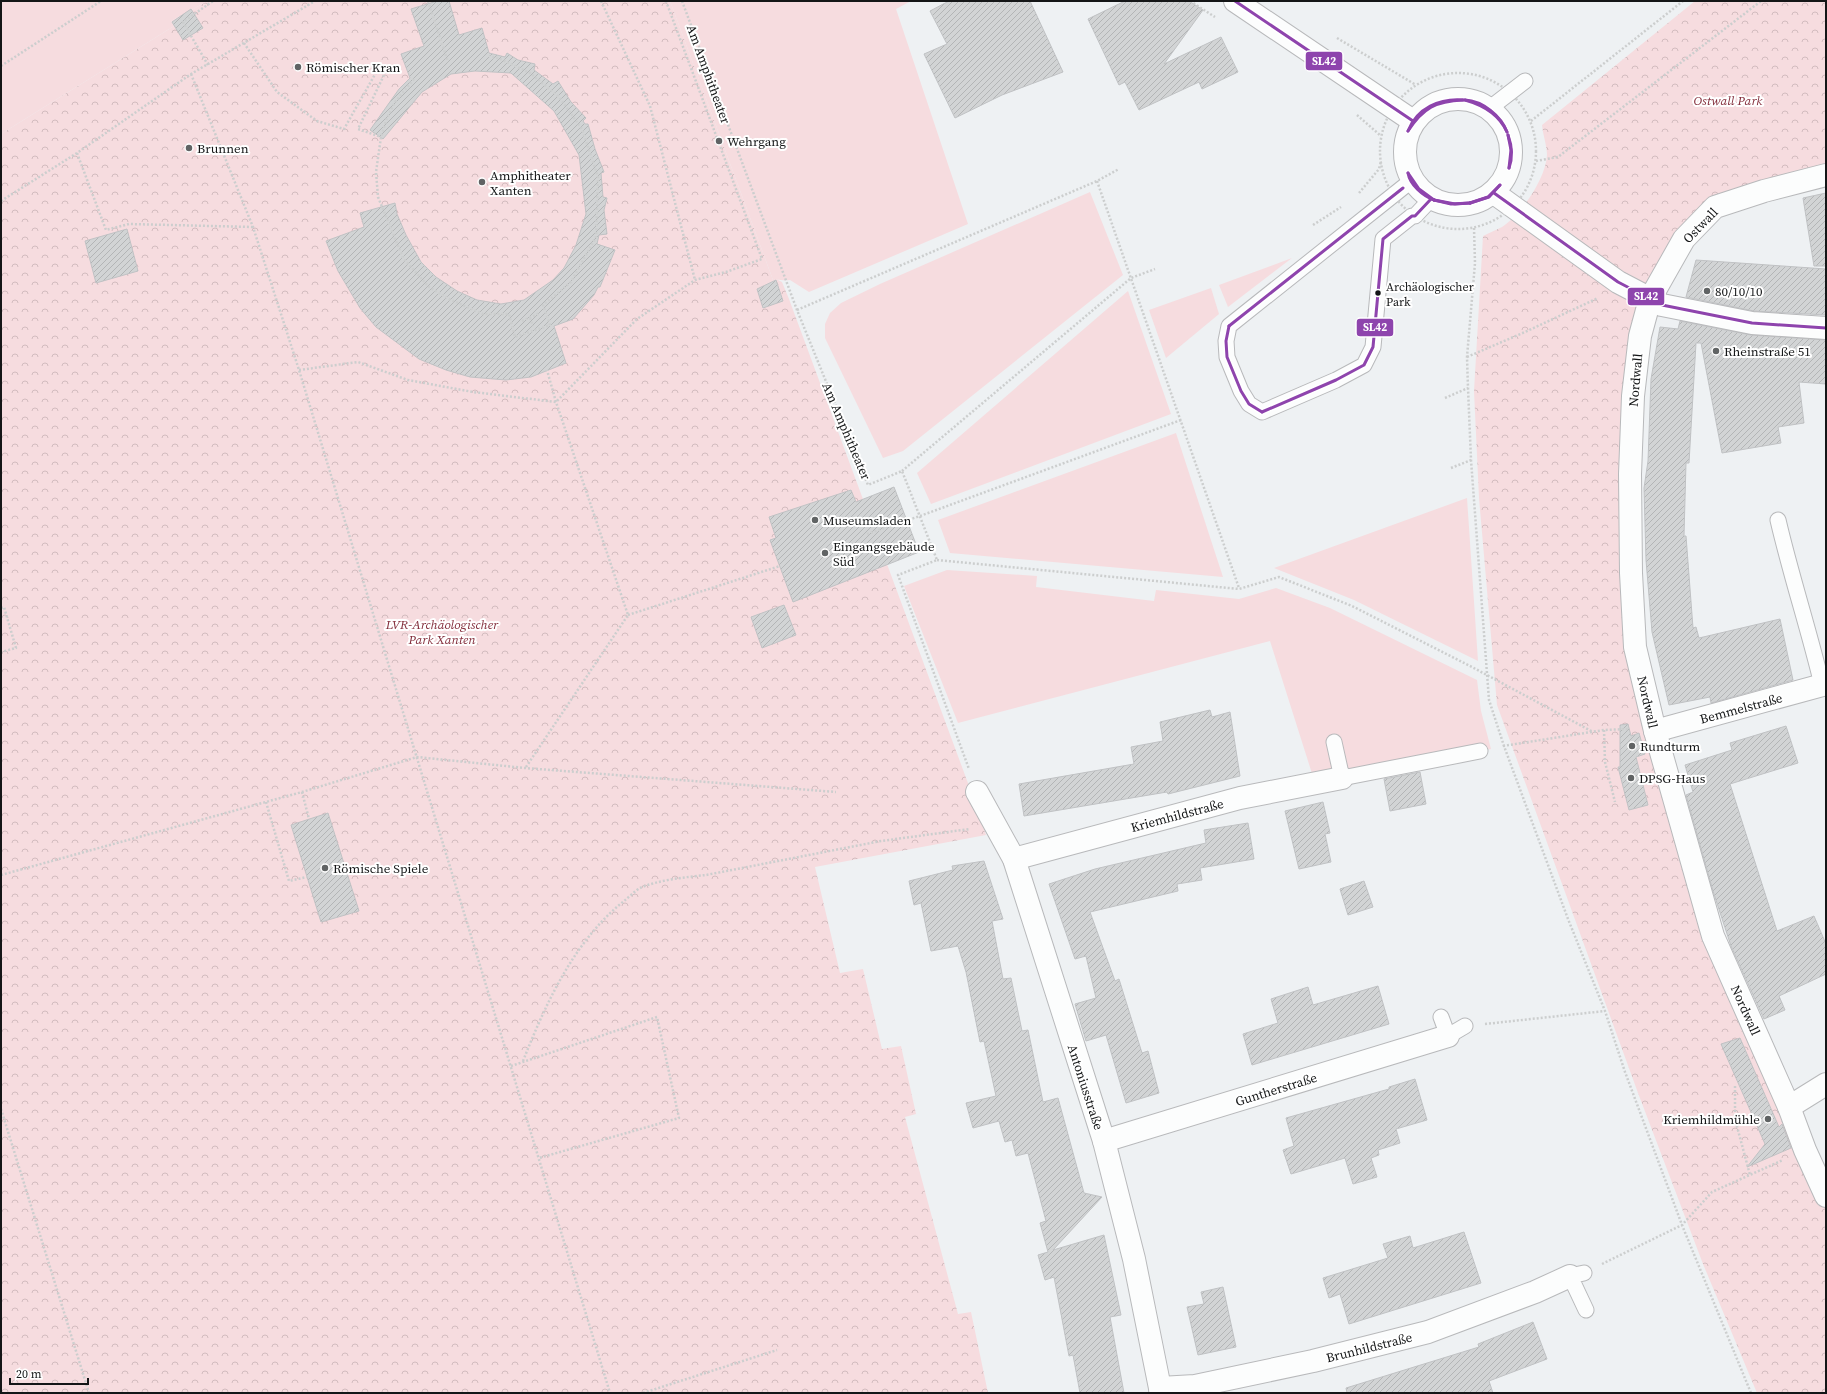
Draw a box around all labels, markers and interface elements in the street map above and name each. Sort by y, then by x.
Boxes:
street label: Am Amphitheater [683,22,735,126]
line badge: SL42 [1305,51,1343,71]
text: SL42 [1312,54,1336,69]
place label: Römischer Kran [306,59,400,76]
marker: Römischer Kran [293,62,303,72]
park label: Ostwall Park [1694,92,1763,109]
place label: Wehrgang [727,133,786,150]
marker: Wehrgang [714,136,724,146]
place label: Brunnen [197,140,249,157]
marker: Brunnen [184,143,194,153]
place label: Amphitheater Xanten [490,167,571,199]
marker: Amphitheater Xanten [477,177,487,187]
street label: Ostwall [1679,204,1722,247]
place label: Archäologischer Park [1386,279,1474,310]
place label: 80/10/10 [1715,283,1763,300]
marker: 80/10/10 [1702,286,1712,296]
line badge: SL42 [1627,287,1665,306]
marker: Archäologischer Park [1373,288,1383,298]
text: SL42 [1634,289,1658,304]
line badge: SL42 [1356,318,1394,337]
text: SL42 [1363,320,1387,335]
place label: Rheinstraße 51 [1724,343,1811,360]
marker: Rheinstraße 51 [1711,346,1721,356]
street label: Nordwall [1625,353,1646,407]
street label: Am Amphitheater [818,380,875,483]
place label: Museumsladen [823,512,911,529]
marker: Museumsladen [810,515,820,525]
place label: Eingangsgebäude Süd [833,538,935,570]
marker: Eingangsgebäude Süd [820,548,830,558]
park label: LVR-Archäologischer Park Xanten [385,616,499,648]
street label: Nordwall [1633,674,1662,730]
street label: Bemmelstraße [1698,689,1785,728]
place label: Rundturm [1640,738,1700,755]
marker: Rundturm [1627,741,1637,751]
place label: DPSG-Haus [1639,770,1706,787]
marker: DPSG-Haus [1626,773,1636,783]
street label: Kriemhildstraße [1129,795,1226,836]
place label: Römische Spiele [333,860,429,877]
marker: Römische Spiele [320,863,330,873]
street label: Nordwall [1727,982,1764,1038]
street label: Antoniusstraße [1064,1042,1107,1132]
street label: Guntherstraße [1233,1069,1319,1110]
place label: Kriemhildmühle [1663,1111,1760,1128]
marker: Kriemhildmühle [1763,1114,1773,1124]
street label: Brunhildstraße [1324,1328,1414,1366]
scale bar [10,1360,88,1386]
text: 20 m [16,1366,42,1382]

